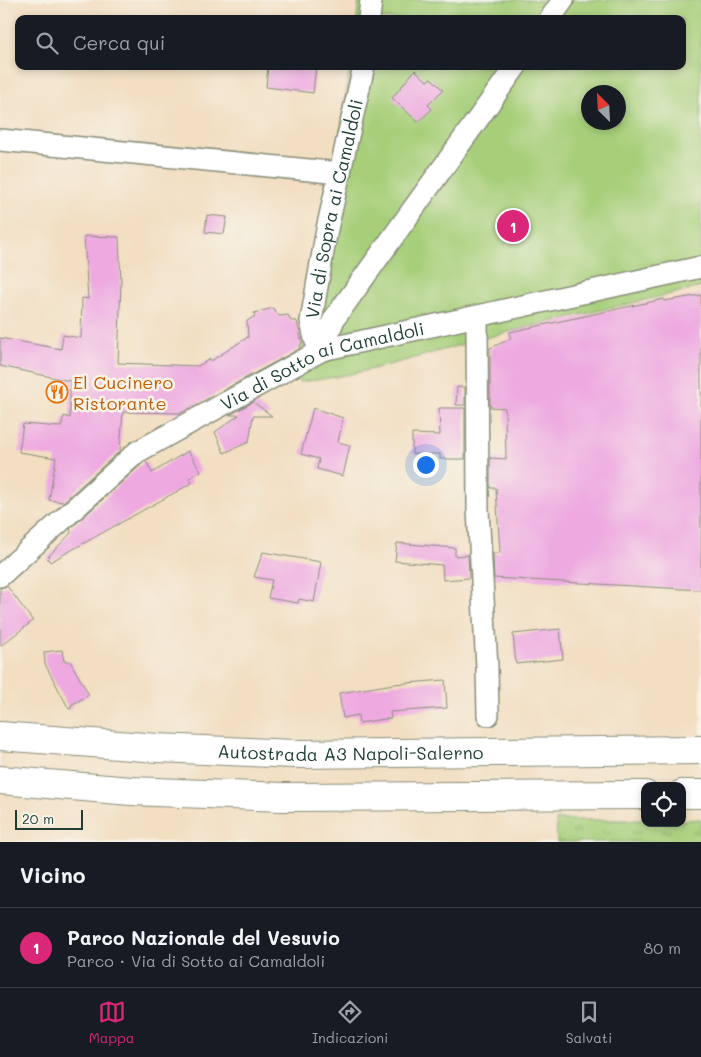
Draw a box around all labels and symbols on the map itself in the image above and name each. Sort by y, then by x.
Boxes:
north arrow [581,85,626,130]
street label: Via di Sopra ai Camaldoli [300,97,368,320]
pin: 1 [497,207,529,245]
street label: Via di Sotto ai Camaldoli [216,316,426,416]
place label: El Cucinero Ristorante [73,370,174,415]
restaurant icon: El Cucinero Ristorante [45,380,69,404]
your location [413,452,439,478]
street label: Autostrada A3 Napoli-Salerno [217,739,484,766]
scale bar [15,807,82,830]

